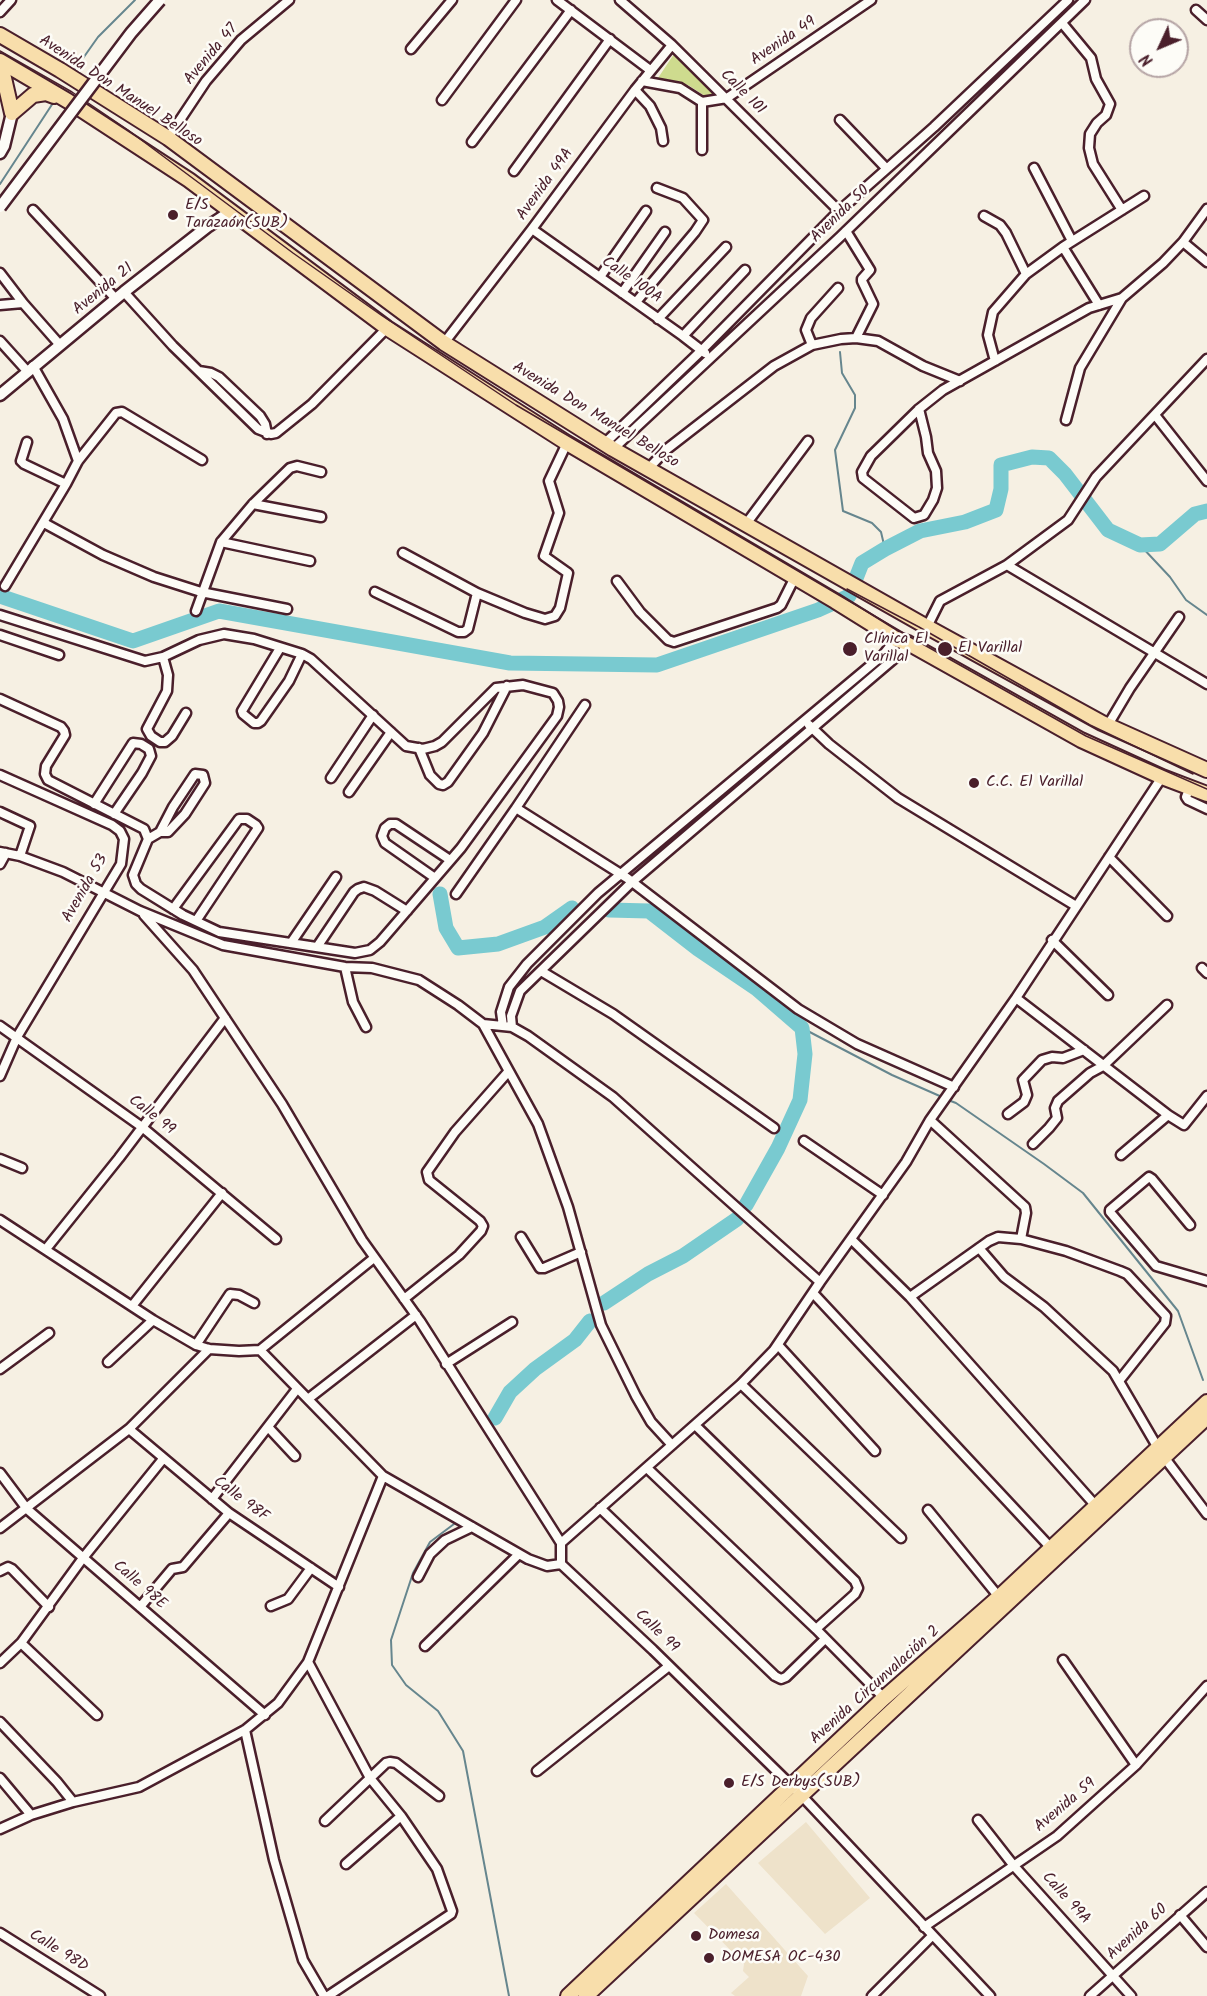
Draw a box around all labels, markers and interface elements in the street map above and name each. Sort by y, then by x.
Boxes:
street label: Avenida 49 [748,13,820,71]
north arrow [1129,18,1189,78]
street label: Avenida 47 [181,20,243,90]
street label: Avenida Don Manuel Belloso [35,32,205,152]
text: N [1135,47,1160,72]
street label: Calle 101 [715,66,769,120]
street label: Avenida 49A [513,145,579,225]
street label: Avenida 50 [808,182,874,248]
place label: E/S Tarazaón(SUB) [185,196,288,234]
marker: E/S Tarazaón(SUB) [166,208,180,222]
street label: Calle 100A [597,253,665,309]
street label: Avenida 21 [70,260,138,320]
street label: Avenida Don Manuel Belloso [508,359,682,473]
place label: Clínica El Varillal [864,630,928,668]
place label: El Varillal [958,639,1022,659]
marker: Clínica El Varillal [841,640,859,658]
marker: El Varillal [936,640,954,658]
place label: C.C. El Varillal [986,773,1083,793]
marker: C.C. El Varillal [967,776,981,790]
street label: Avenida 53 [59,851,113,927]
street label: Calle 99 [124,1092,178,1140]
street label: Calle 98F [209,1473,271,1527]
street label: Calle 98E [108,1557,170,1615]
street label: Calle 99 [630,1606,682,1658]
street label: Avenida Circunvalación 2 [807,1623,945,1749]
place label: E/S Derbys(SUB) [741,1773,861,1793]
street label: Avenida 59 [1031,1775,1101,1837]
marker: E/S Derbys(SUB) [722,1776,736,1790]
street label: Calle 99A [1036,1869,1094,1929]
street label: Avenida 60 [1104,1901,1172,1965]
street label: Calle 98D [25,1926,91,1978]
place label: Domesa [708,1926,760,1946]
marker: Domesa [689,1929,703,1943]
place label: DOMESA OC-430 [721,1948,840,1968]
marker: DOMESA OC-430 [702,1951,716,1965]

